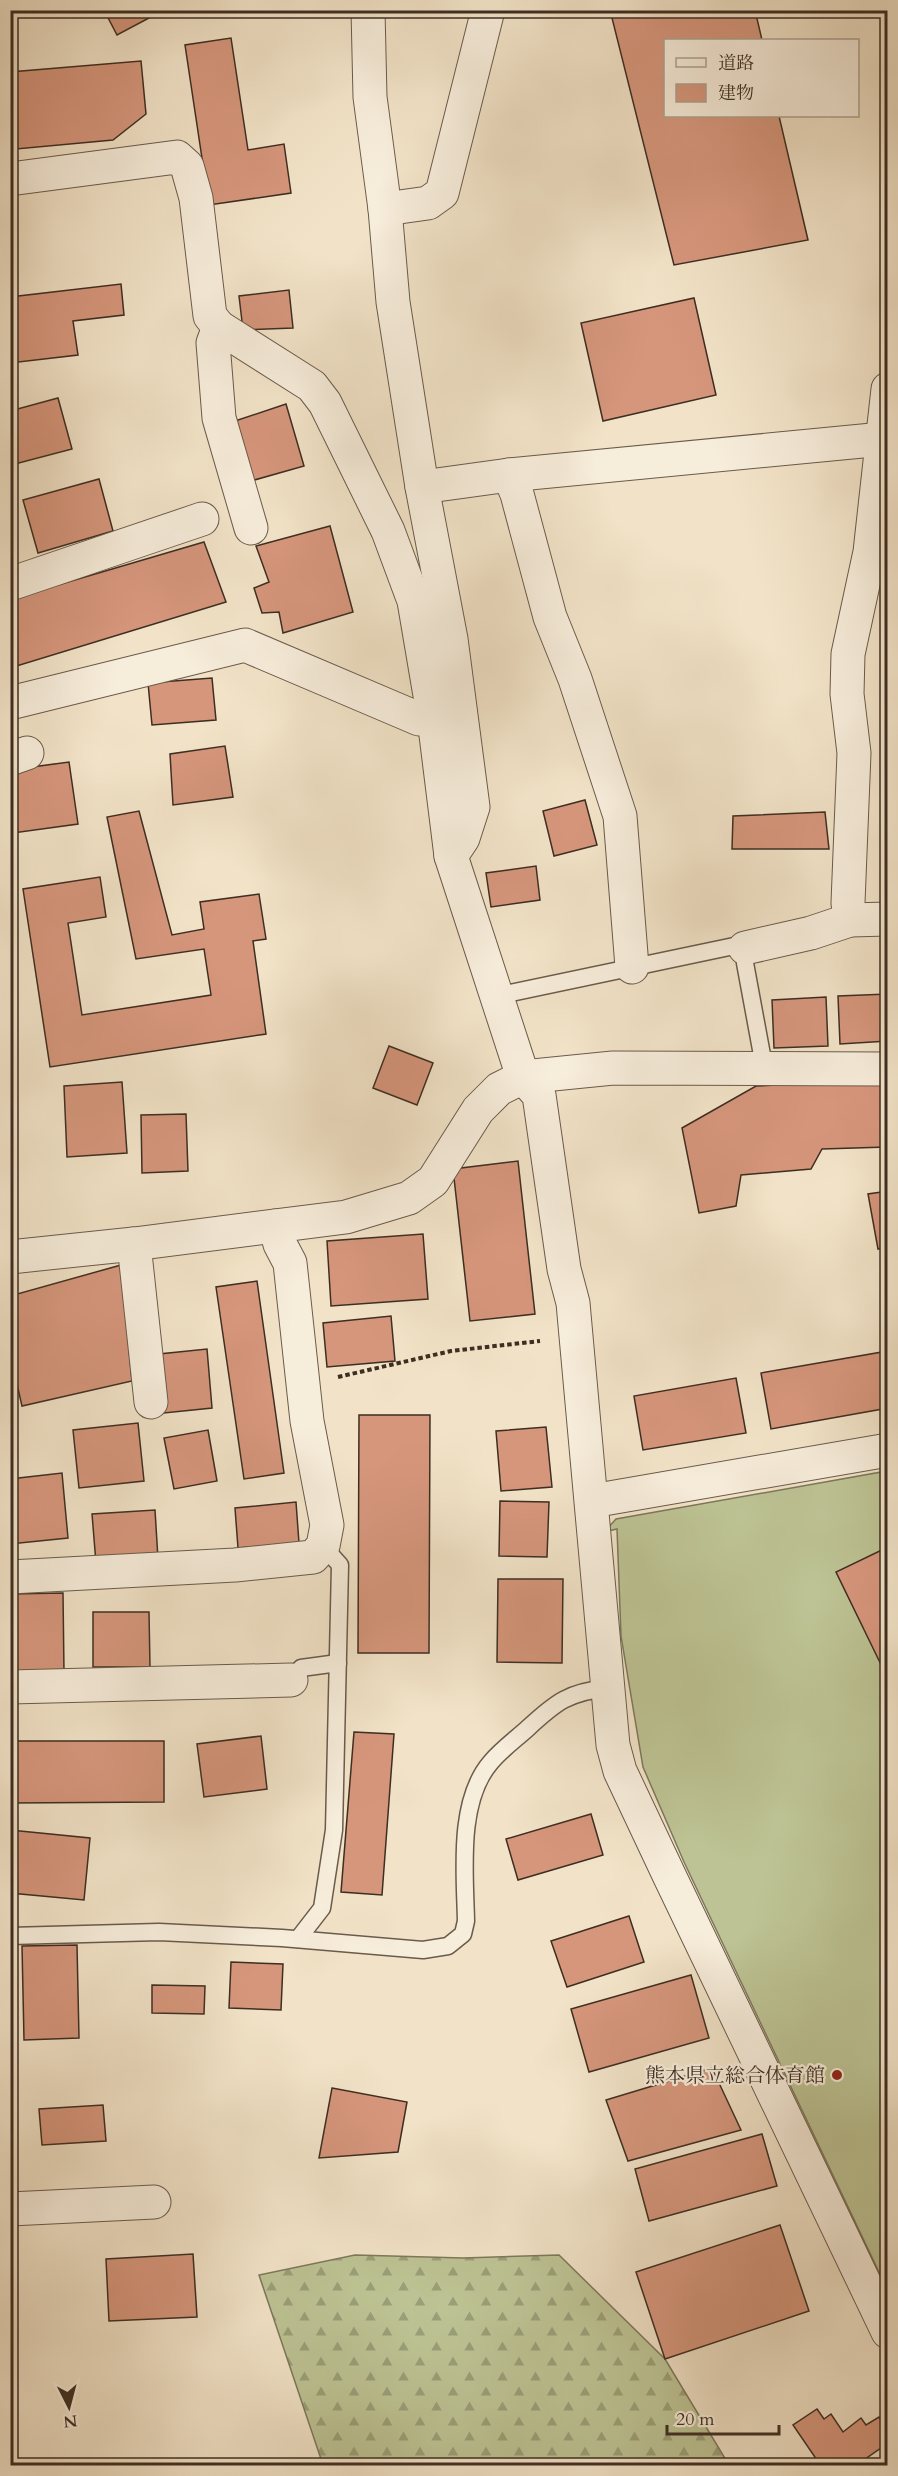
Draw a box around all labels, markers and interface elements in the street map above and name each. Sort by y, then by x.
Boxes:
legend [664,39,859,117]
text: 道路 [718,51,754,76]
text: 建物 [718,81,754,106]
place label: 熊本県立総合体育館 [645,2062,825,2089]
marker: 熊本県立総合体育館 [830,2068,844,2082]
north arrow [39,2377,99,2437]
scale bar [667,2398,780,2436]
text: 20 m [676,2407,715,2432]
text: N [62,2409,79,2433]

